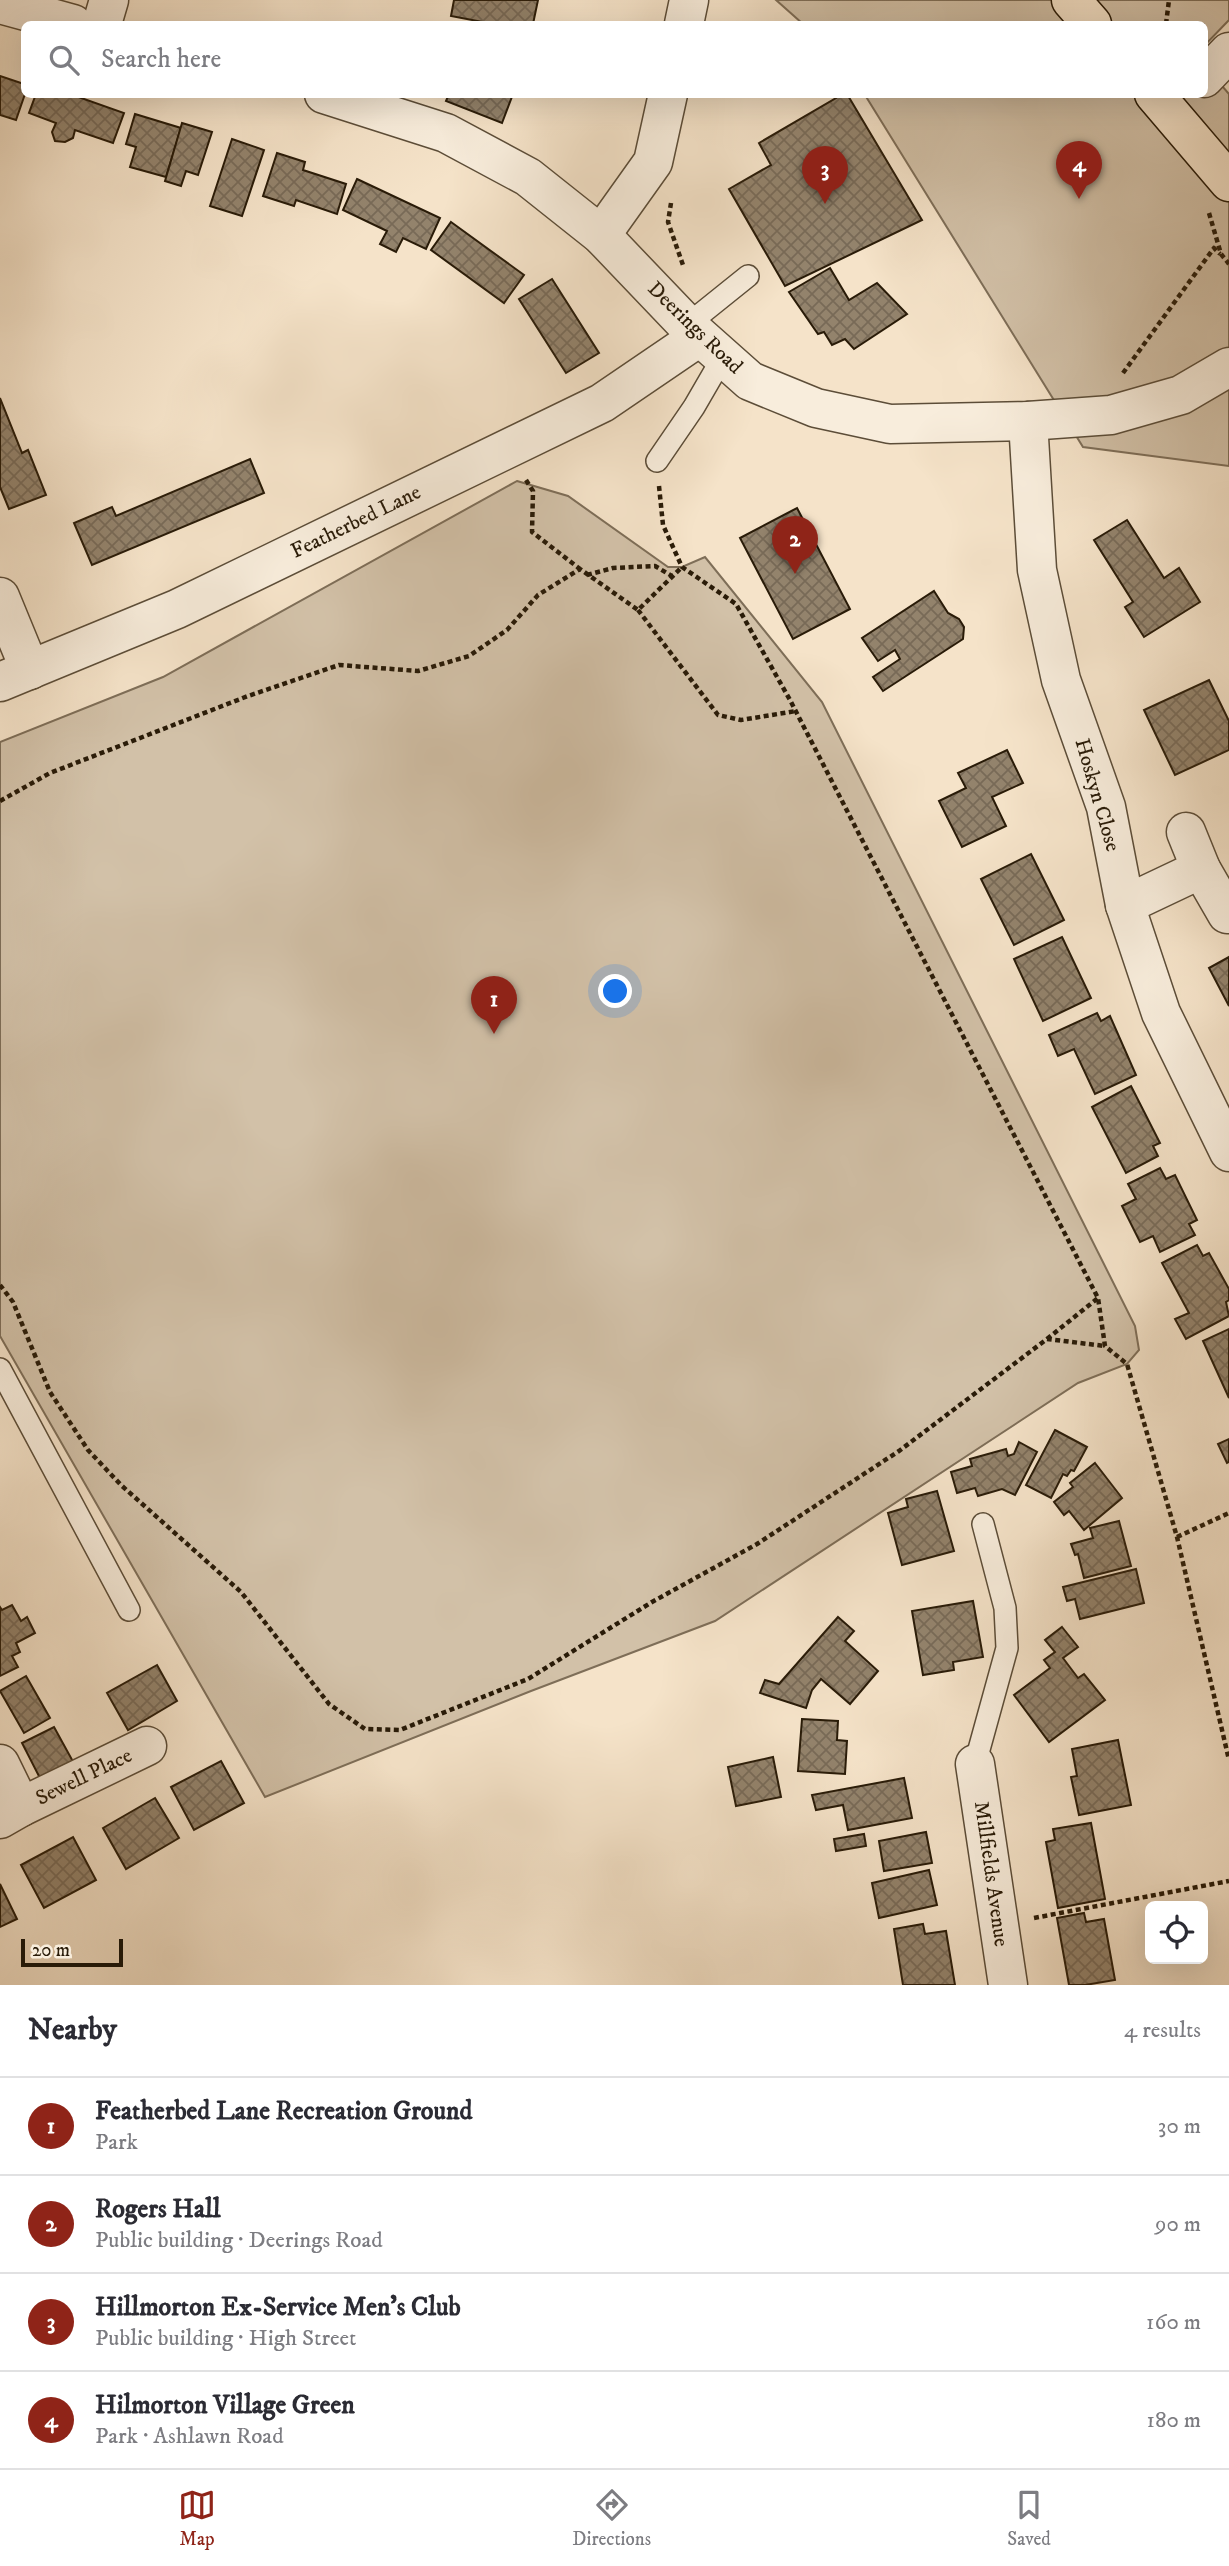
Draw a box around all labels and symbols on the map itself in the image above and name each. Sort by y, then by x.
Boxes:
pin: 4 [1056,141,1102,199]
pin: 3 [802,146,848,204]
street label: Deerings Road [642,276,748,380]
street label: Featherbed Lane [287,479,425,565]
pin: 2 [772,516,818,574]
street label: Hoskyn Close [1068,735,1126,855]
your location [598,974,632,1008]
pin: 1 [471,976,517,1034]
street label: Sewell Place [32,1742,137,1811]
street label: Millfields Avenue [968,1800,1014,1949]
scale bar [21,1936,122,1968]

